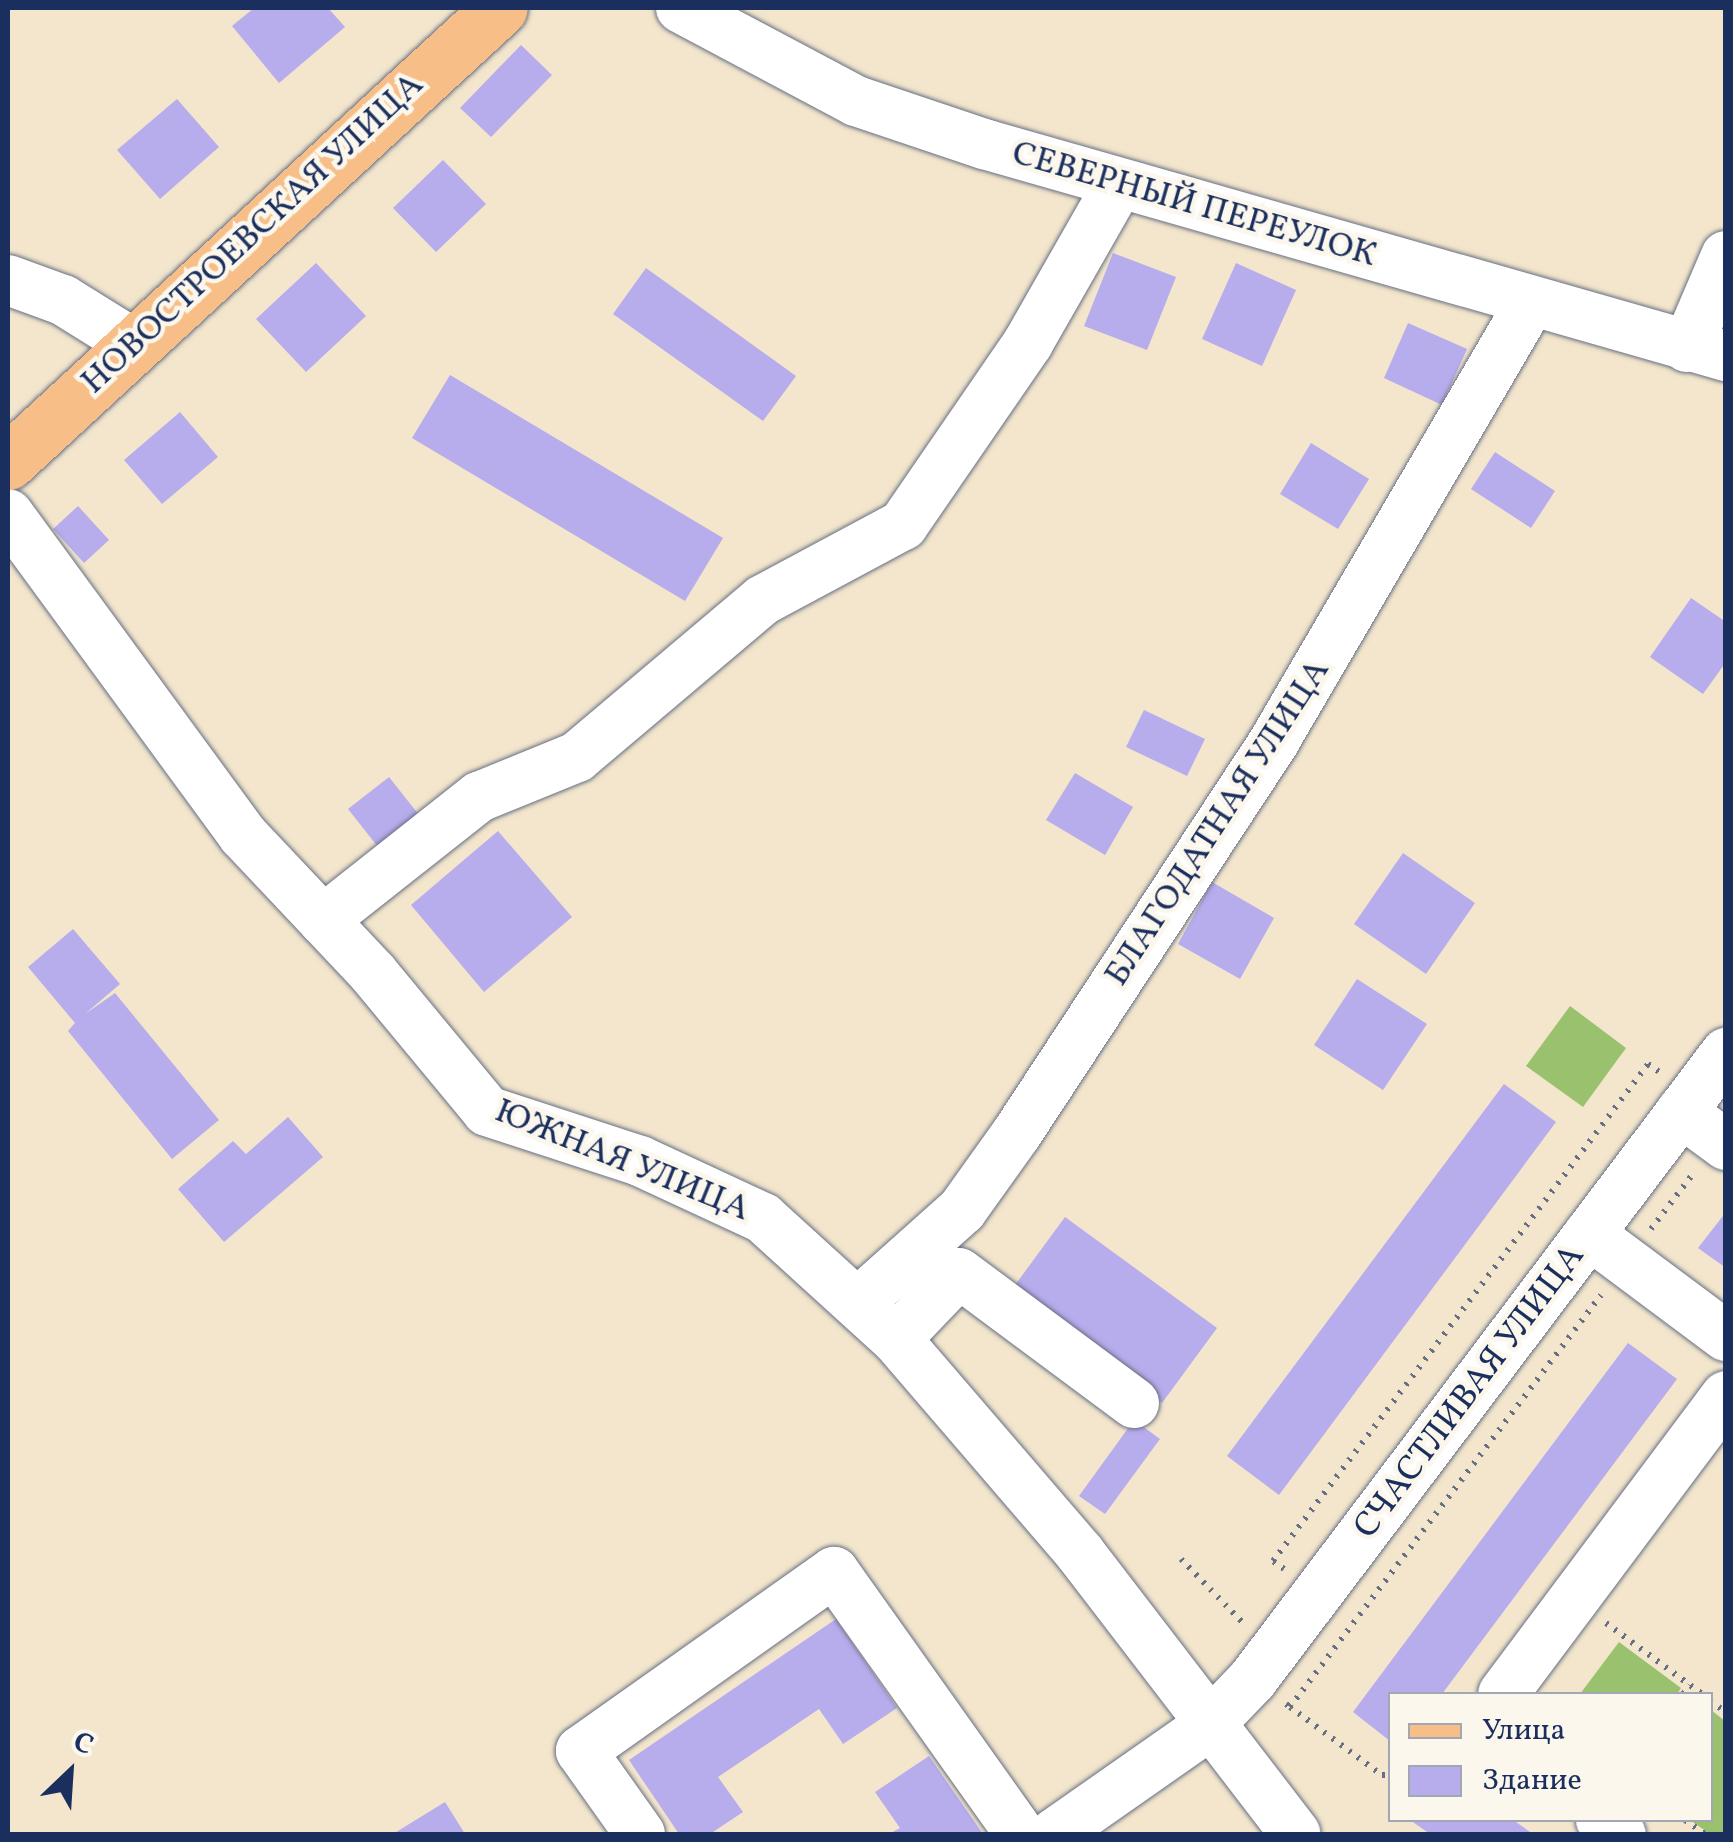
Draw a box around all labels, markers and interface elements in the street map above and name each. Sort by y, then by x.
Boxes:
street label: НОВОСТРОЕВСКАЯ УЛИЦА [73,64,433,404]
street label: СЕВЕРНЫЙ ПЕРЕУЛОК [1007,133,1381,277]
street label: БЛАГОДАТНАЯ УЛИЦА [1097,652,1339,994]
street label: ЮЖНАЯ УЛИЦА [488,1091,756,1231]
street label: СЧАСТЛИВАЯ УЛИЦА [1346,1237,1594,1547]
legend [1388,1692,1713,1822]
text: Улица [1482,1710,1565,1752]
north arrow [20,1722,120,1822]
text: С [66,1723,99,1766]
text: Здание [1482,1760,1582,1802]

